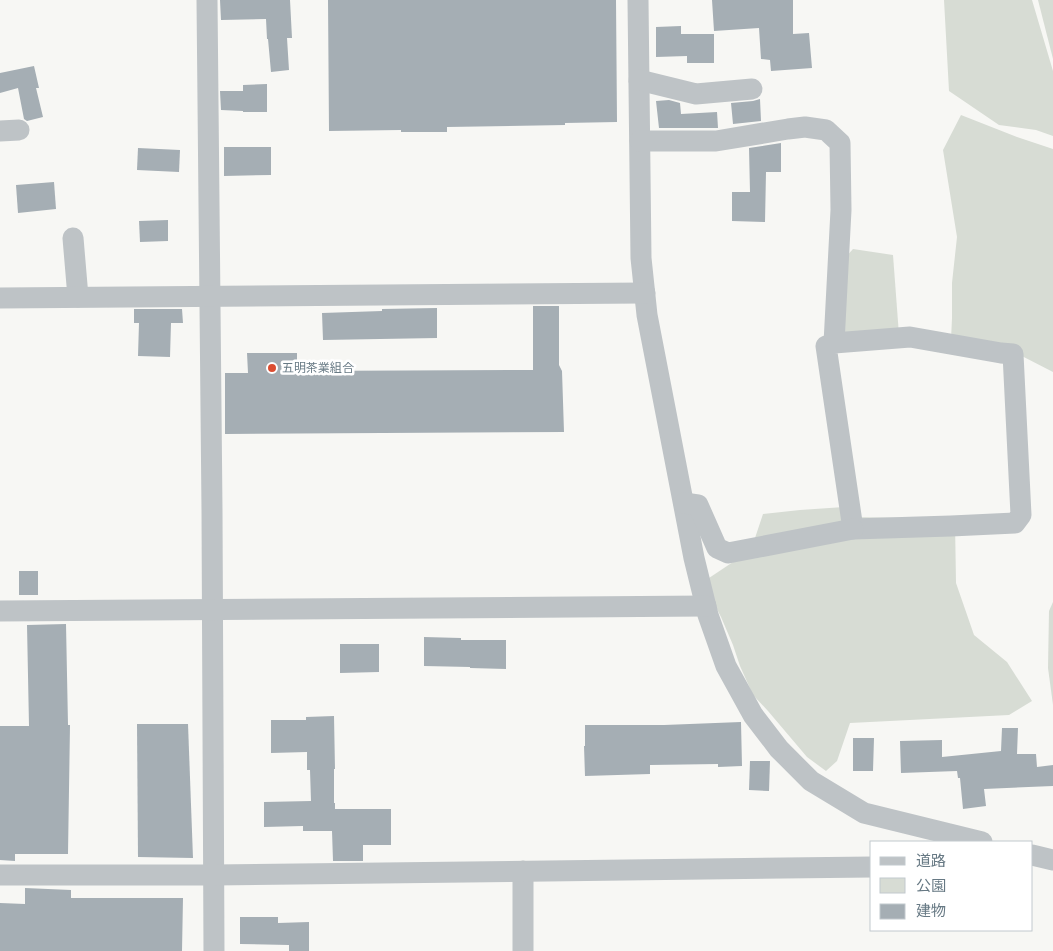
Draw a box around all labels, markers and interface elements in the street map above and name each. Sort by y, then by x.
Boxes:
place label: 五明茶業組合 [282,361,354,376]
marker: 五明茶業組合 [266,362,278,374]
legend [870,841,1033,931]
text: 道路 [916,852,946,870]
text: 公園 [916,877,946,895]
text: 建物 [916,902,946,920]

